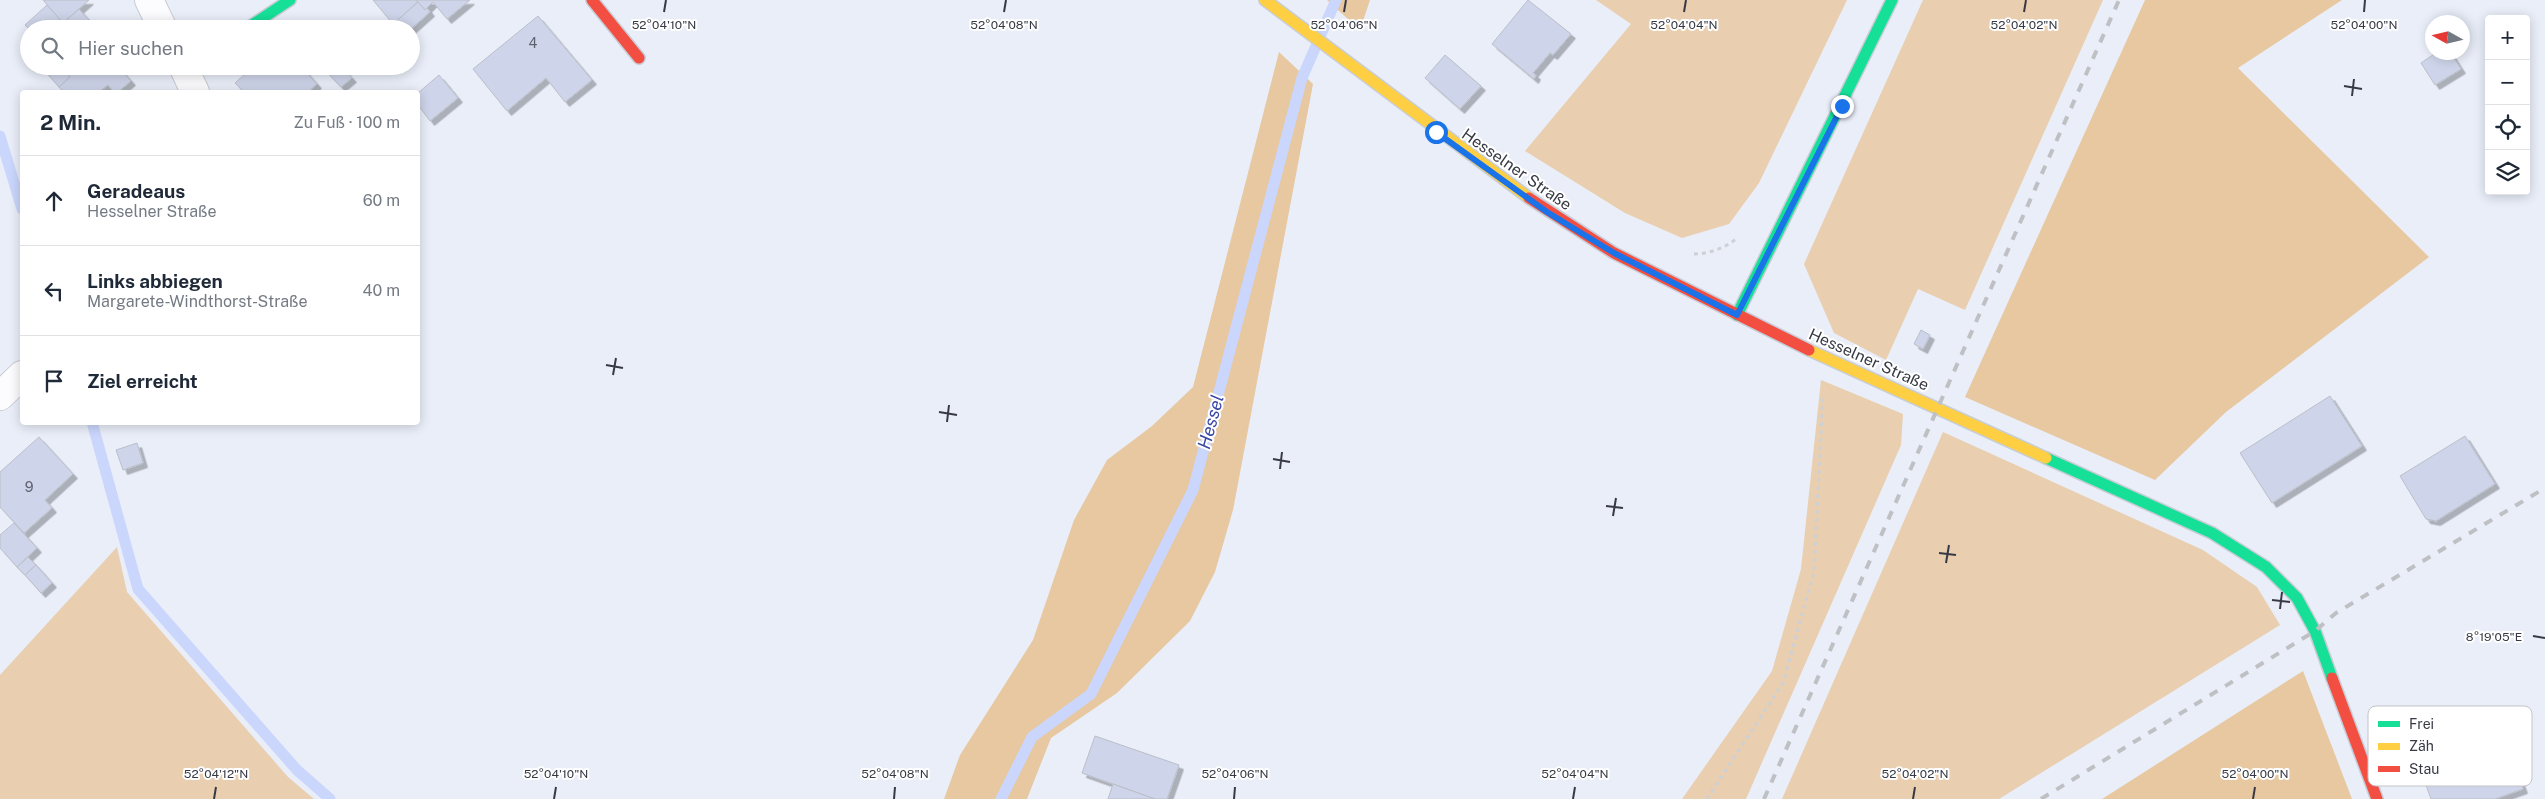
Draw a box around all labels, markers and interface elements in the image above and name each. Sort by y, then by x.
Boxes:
north arrow [2425,15,2470,60]
map controls [2485,15,2530,195]
button: + [2485,15,2530,60]
text: 52°04'10"N [632,18,696,32]
text: 52°04'08"N [970,18,1038,32]
text: 52°04'06"N [1310,18,1378,32]
text: 52°04'04"N [1650,18,1718,32]
text: 52°04'02"N [1991,18,2057,32]
text: 52°04'00"N [2331,18,2398,32]
search box [20,20,420,75]
icon: search [38,34,66,62]
house number: 4 [529,35,538,51]
text: Hier suchen [78,37,184,59]
button: − [2485,60,2530,105]
route end [1831,95,1854,118]
button: locate [2485,105,2530,150]
text: 2 Min. [40,110,101,135]
text: Zu Fuß · 100 m [294,113,400,132]
route start [1425,121,1448,144]
street label: Hesselner Straße [1458,124,1575,214]
button: layers [2485,150,2530,195]
text: Geradeaus [87,180,185,202]
icon: ahead [40,187,68,215]
text: 60 m [363,191,400,210]
text: Hesselner Straße [87,202,217,221]
text: Links abbiegen [87,270,223,292]
icon: left [40,277,68,305]
text: 40 m [362,281,400,300]
text: Margarete-Windthorst-Straße [87,292,308,311]
street label: Hesselner Straße [1806,324,1932,394]
icon: arrive [40,367,68,395]
text: Ziel erreicht [87,370,198,392]
water label: Hessel [1193,392,1228,451]
house number: 9 [25,479,34,495]
text: 8°19'05"E [2466,630,2522,644]
legend [2368,706,2532,786]
text: Frei [2409,716,2434,732]
text: Zäh [2409,738,2434,754]
text: Stau [2409,761,2439,777]
text: 52°04'12"N [184,767,248,781]
text: 52°04'10"N [524,767,588,781]
text: 52°04'08"N [861,767,929,781]
text: 52°04'06"N [1201,767,1269,781]
text: 52°04'04"N [1541,767,1609,781]
text: 52°04'02"N [1882,767,1948,781]
text: 52°04'00"N [2222,767,2289,781]

